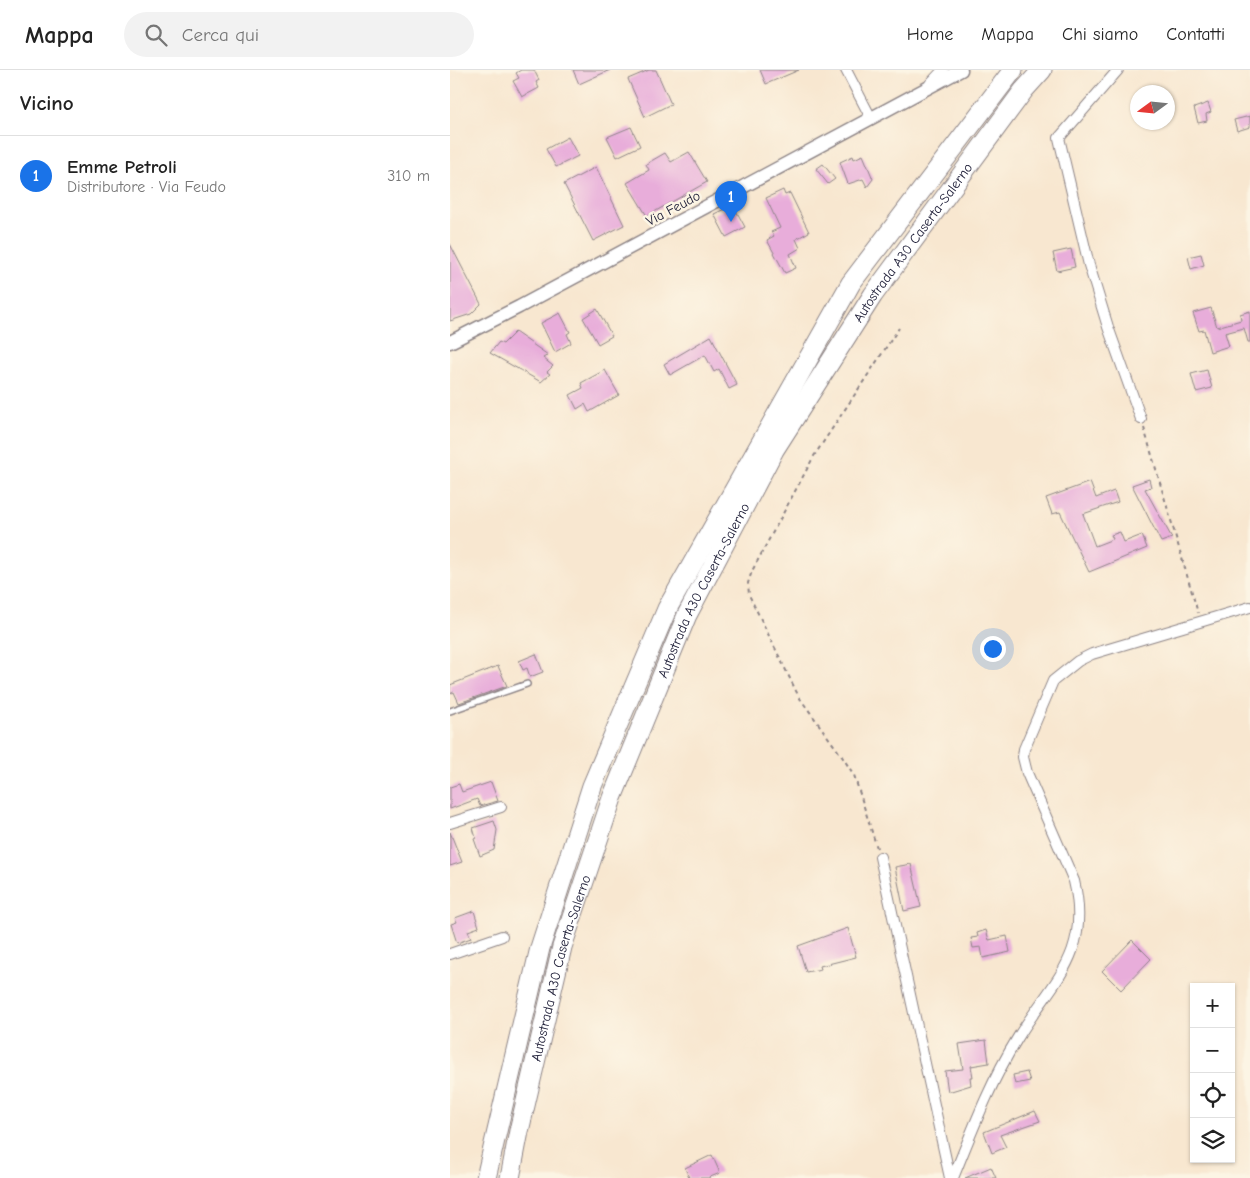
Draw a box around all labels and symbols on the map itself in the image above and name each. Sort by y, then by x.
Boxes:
north arrow [1130,85,1175,130]
street label: Autostrada A30 Caserta-Salerno [850,160,976,326]
pin: 1 [715,181,747,222]
street label: Via Feudo [643,187,703,230]
street label: Autostrada A30 Caserta-Salerno [654,500,754,681]
your location [980,636,1006,662]
street label: Autostrada A30 Caserta-Salerno [528,873,595,1063]

